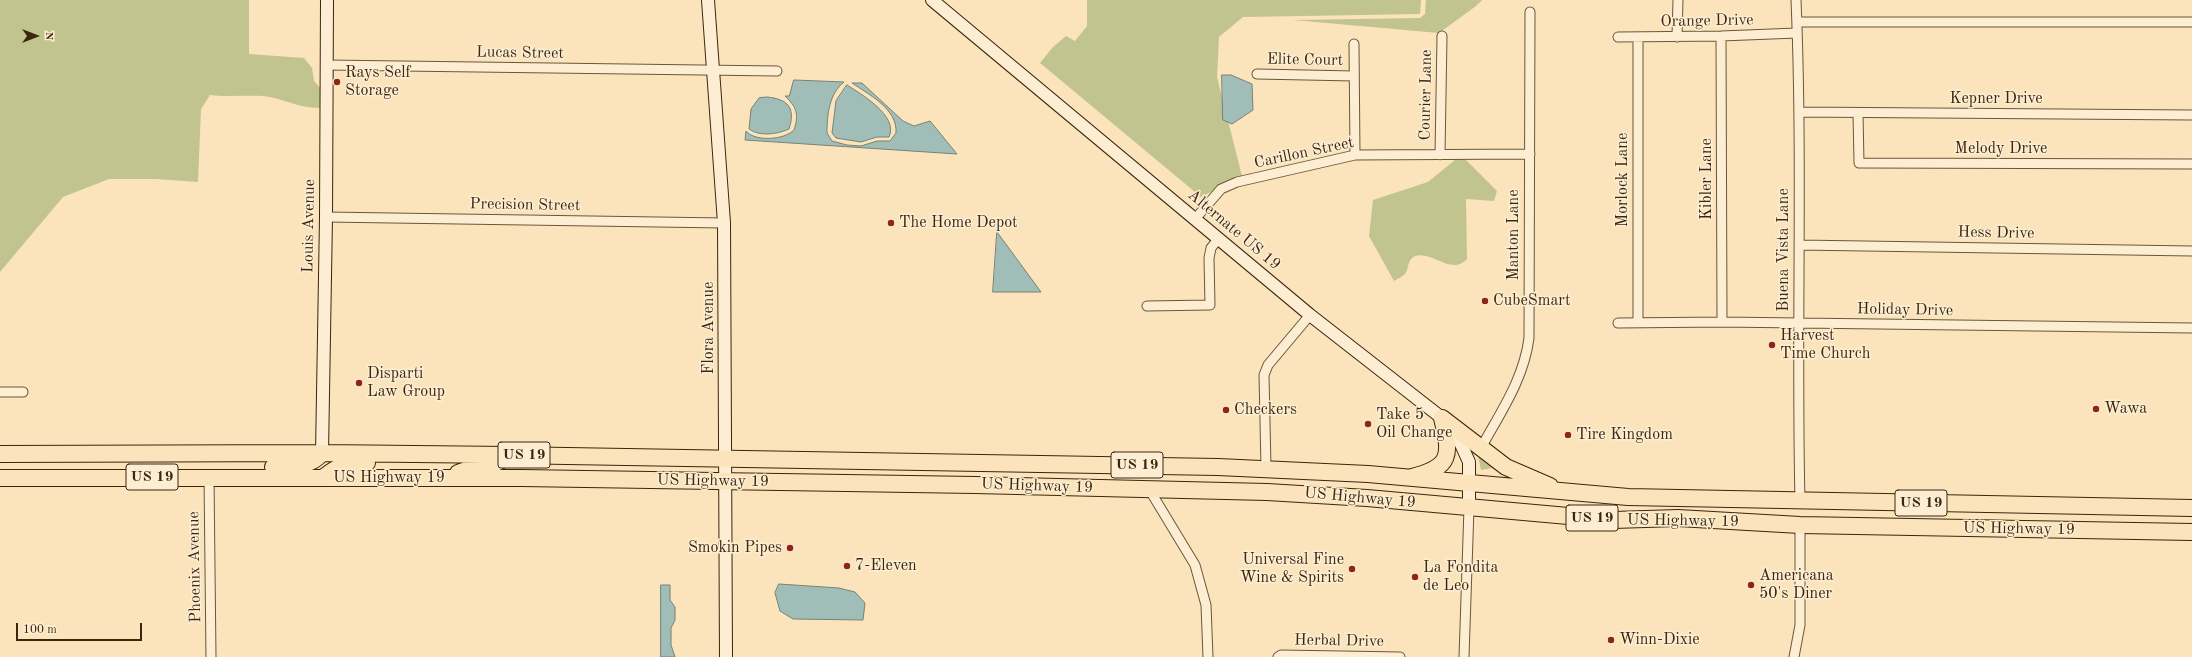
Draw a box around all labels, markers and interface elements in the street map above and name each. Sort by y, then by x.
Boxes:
street label: Orange Drive [1660,11,1754,31]
north arrow [16,16,56,56]
text: N [43,32,54,40]
street label: Lucas Street [476,43,564,63]
street label: Courier Lane [1416,49,1436,141]
street label: Elite Court [1267,50,1343,70]
place label: Rays Self Storage [345,63,411,101]
marker: Rays Self Storage [332,77,342,87]
street label: Kepner Drive [1949,89,2043,109]
street label: Carillon Street [1252,133,1356,173]
street label: Morlock Lane [1613,133,1633,227]
street label: Kibler Lane [1697,138,1717,220]
street label: Melody Drive [1955,139,2047,159]
street label: Louis Avenue [299,179,319,273]
street label: Alternate US 19 [1184,186,1284,274]
street label: Buena Vista Lane [1774,188,1794,312]
street label: Manton Lane [1504,189,1524,281]
street label: Precision Street [469,194,581,216]
place label: The Home Depot [899,213,1018,233]
marker: The Home Depot [886,218,896,228]
street label: Hess Drive [1957,223,2035,243]
street label: Flora Avenue [699,282,719,374]
place label: CubeSmart [1493,291,1571,311]
marker: CubeSmart [1480,296,1490,306]
street label: Holiday Drive [1857,300,1953,320]
place label: Harvest Time Church [1780,326,1870,364]
marker: Harvest Time Church [1767,340,1777,350]
place label: Disparti Law Group [367,364,445,402]
marker: Disparti Law Group [354,378,364,388]
place label: Wawa [2104,399,2147,419]
place label: Checkers [1234,400,1297,420]
marker: Wawa [2091,404,2101,414]
marker: Checkers [1221,405,1231,415]
place label: Take 5 Oil Change [1376,405,1452,443]
marker: Take 5 Oil Change [1363,419,1373,429]
place label: Tire Kingdom [1576,425,1673,445]
marker: Tire Kingdom [1563,430,1573,440]
road number: US 19 [498,442,550,468]
road number: US 19 [1111,452,1163,478]
road number: US 19 [126,464,178,490]
street label: US Highway 19 [333,468,445,488]
street label: US Highway 19 [657,470,769,492]
street label: US Highway 19 [981,474,1093,498]
street label: US Highway 19 [1303,484,1417,512]
road number: US 19 [1895,490,1947,516]
road number: US 19 [1566,505,1618,531]
street label: US Highway 19 [1627,510,1739,532]
street label: Phoenix Avenue [184,511,206,623]
street label: US Highway 19 [1963,518,2075,540]
place label: Smokin Pipes [688,538,782,558]
marker: Smokin Pipes [785,543,795,553]
place label: Universal Fine Wine & Spirits [1240,550,1344,588]
place label: 7-Eleven [855,556,917,576]
place label: La Fondita de Leo [1423,558,1499,596]
marker: 7-Eleven [842,561,852,571]
marker: Universal Fine Wine & Spirits [1347,564,1357,574]
place label: Americana 50's Diner [1759,566,1834,604]
marker: La Fondita de Leo [1410,572,1420,582]
marker: Americana 50's Diner [1746,580,1756,590]
scale bar [18,615,144,641]
text: 100 m [23,624,57,636]
place label: Winn-Dixie [1619,630,1700,650]
street label: Herbal Drive [1294,631,1384,651]
marker: Winn-Dixie [1606,635,1616,645]

